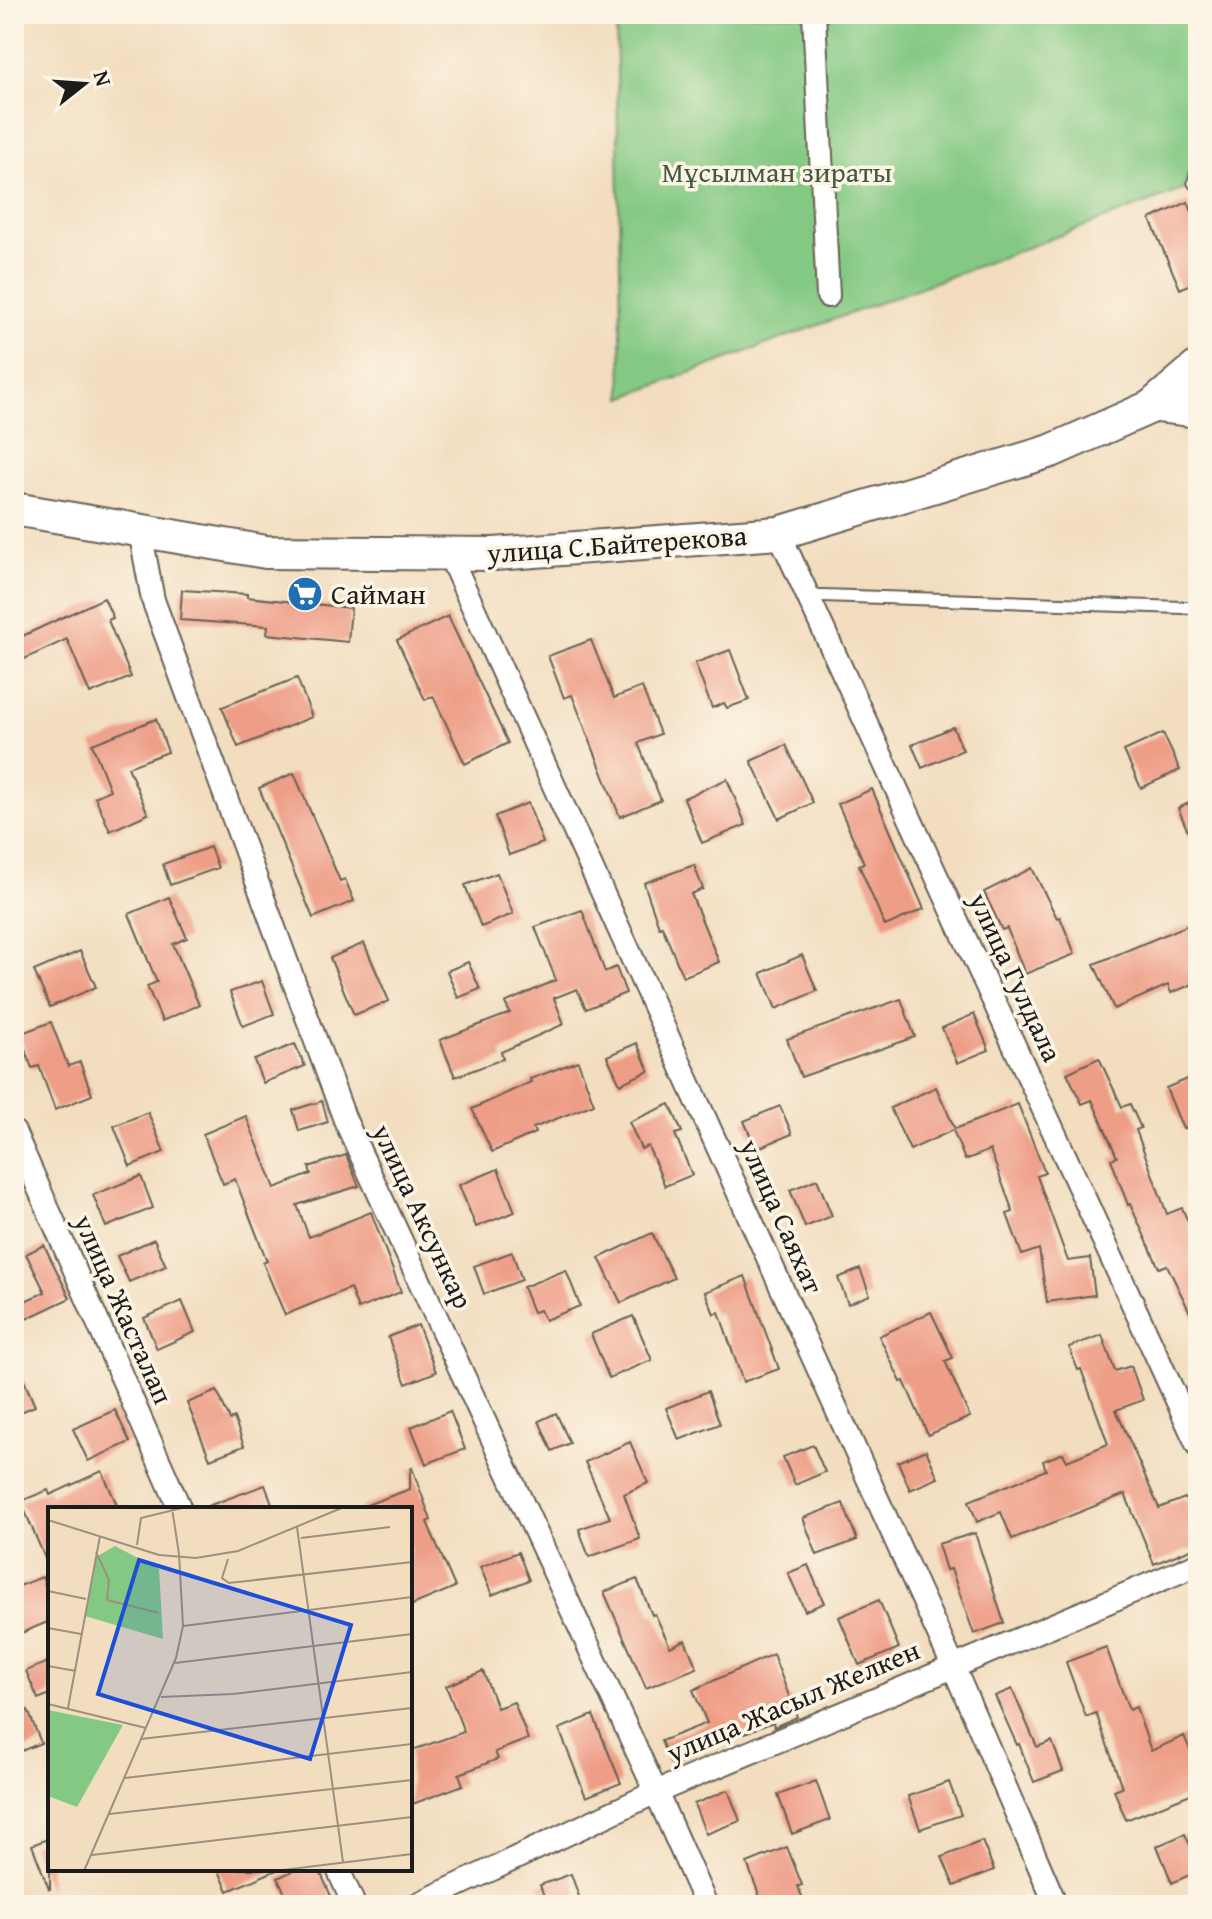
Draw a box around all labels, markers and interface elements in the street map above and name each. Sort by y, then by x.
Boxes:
north arrow [44,44,124,124]
text: N [86,66,121,90]
park label: Мұсылман зираты [662,151,892,192]
street label: улица С.Байтерекова [485,514,749,573]
place label: Сайман [331,573,426,614]
supermarket icon: Сайман [286,575,324,613]
street label: улица Гулдала [959,885,1074,1069]
street label: улица Аксункар [362,1116,484,1315]
street label: улица Саяхат [730,1131,835,1300]
street label: улица Жасталап [64,1206,185,1410]
inset map [48,1507,412,1871]
street label: улица Жасыл Желкен [659,1629,926,1773]

